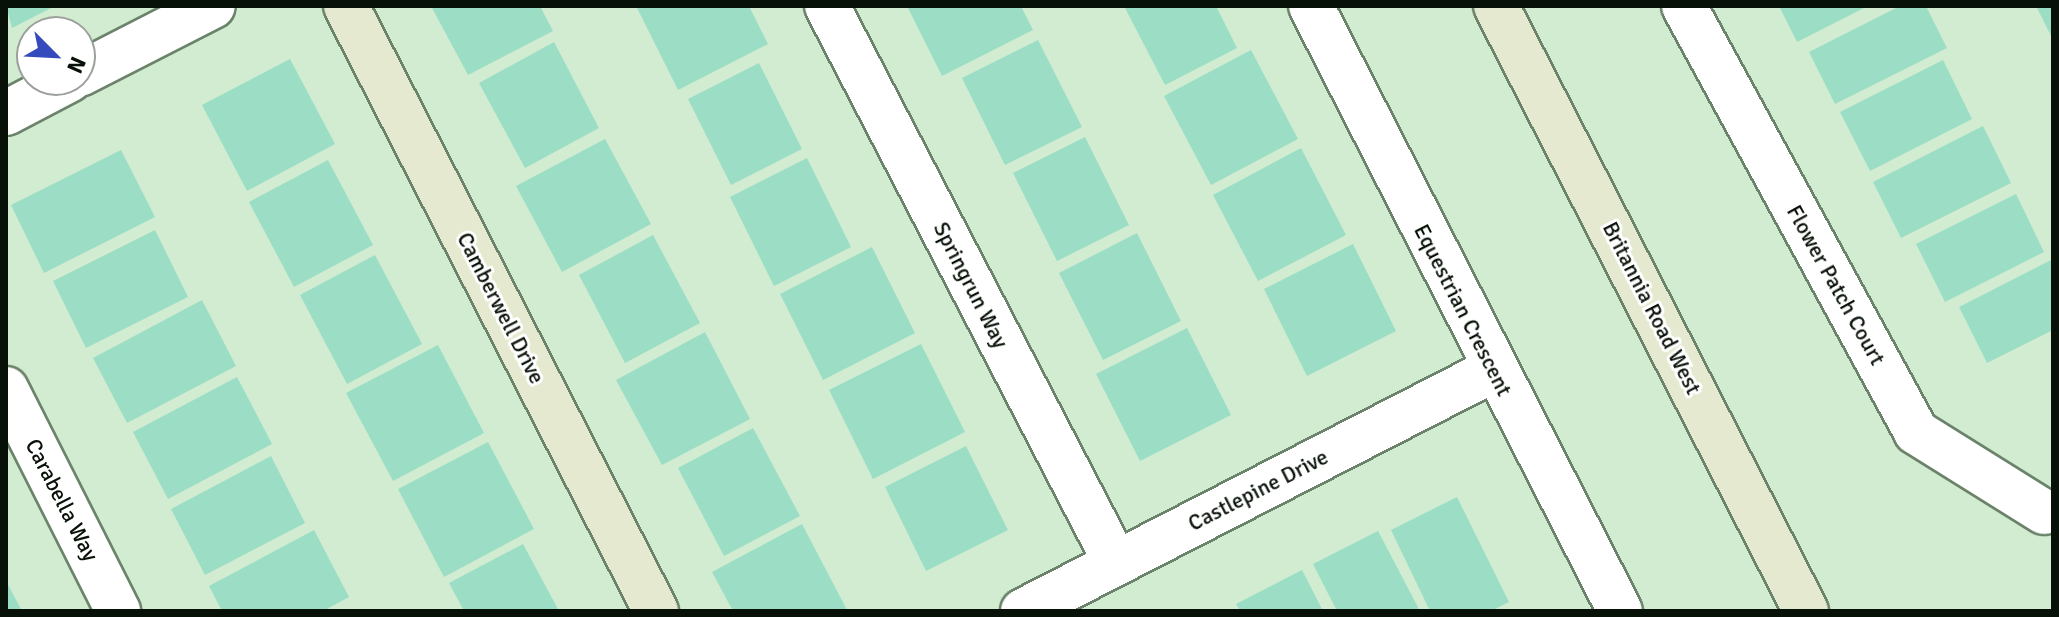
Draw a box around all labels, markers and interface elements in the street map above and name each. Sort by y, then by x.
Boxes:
north arrow [16,16,96,96]
text: N [61,53,92,78]
street label: Flower Patch Court [1781,200,1891,370]
street label: Britannia Road West [1597,217,1707,399]
street label: Springrun Way [928,218,1014,352]
street label: Equestrian Crescent [1408,220,1518,400]
street label: Camberwell Drive [451,228,551,388]
street label: Carabella Way [20,434,104,566]
street label: Castlepine Drive [1184,443,1332,537]

